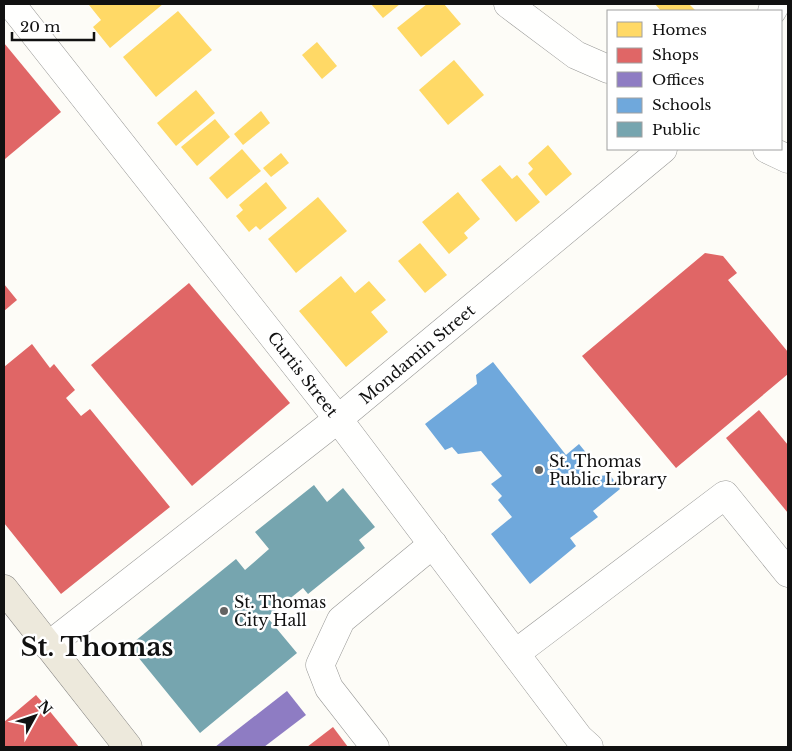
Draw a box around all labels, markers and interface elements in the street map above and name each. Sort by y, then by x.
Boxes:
scale bar [12,10,95,42]
legend [607,10,782,150]
text: 20 m [20,17,60,36]
text: Homes [652,20,707,39]
text: Shops [652,45,699,64]
text: Offices [652,70,704,89]
text: Schools [652,95,712,114]
text: Public [652,120,700,139]
street label: Mondamin Street [355,300,479,408]
street label: Curtis Street [264,327,342,421]
place label: St. Thomas Public Library [549,451,668,489]
marker: St. Thomas Public Library [533,464,545,476]
place label: St. Thomas City Hall [234,592,326,630]
marker: St. Thomas City Hall [218,605,230,617]
district label: St. Thomas [21,631,173,663]
north arrow [10,691,60,741]
text: N [34,697,56,718]

